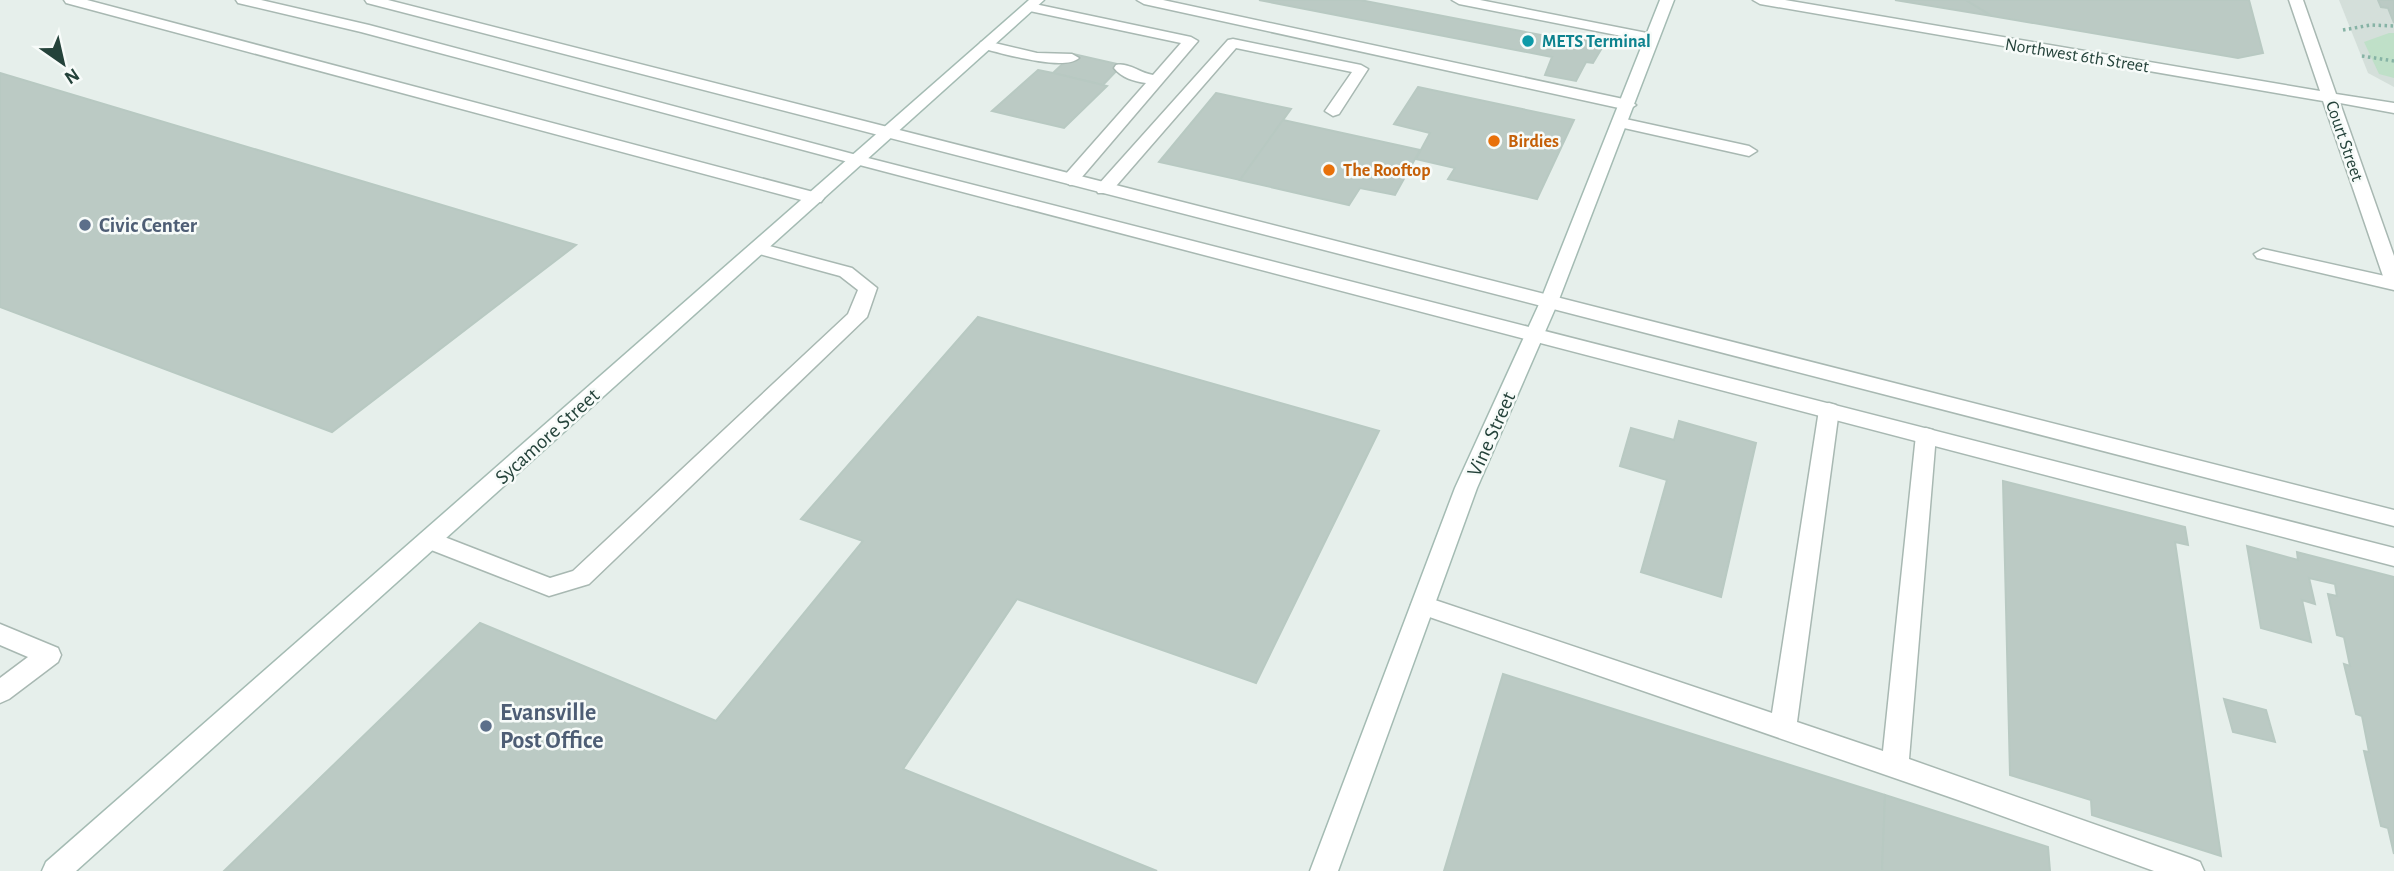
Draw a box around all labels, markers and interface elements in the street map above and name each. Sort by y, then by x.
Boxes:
north arrow [28,28,98,98]
marker: METS Terminal [1520,33,1536,49]
place label: METS Terminal [1542,33,1651,51]
street label: Northwest 6th Street [2004,36,2150,76]
text: N [61,64,82,87]
street label: Court Street [2322,99,2366,184]
marker: Birdies [1486,133,1502,149]
place label: Birdies [1508,133,1559,151]
marker: The Rooftop [1321,162,1337,178]
place label: The Rooftop [1343,162,1430,180]
place label: Civic Center [99,215,198,236]
marker: Civic Center [77,217,93,233]
street label: Sycamore Street [491,384,604,488]
street label: Vine Street [1463,388,1520,480]
place label: Evansville Post Office [500,701,604,753]
marker: Evansville Post Office [478,718,494,734]

